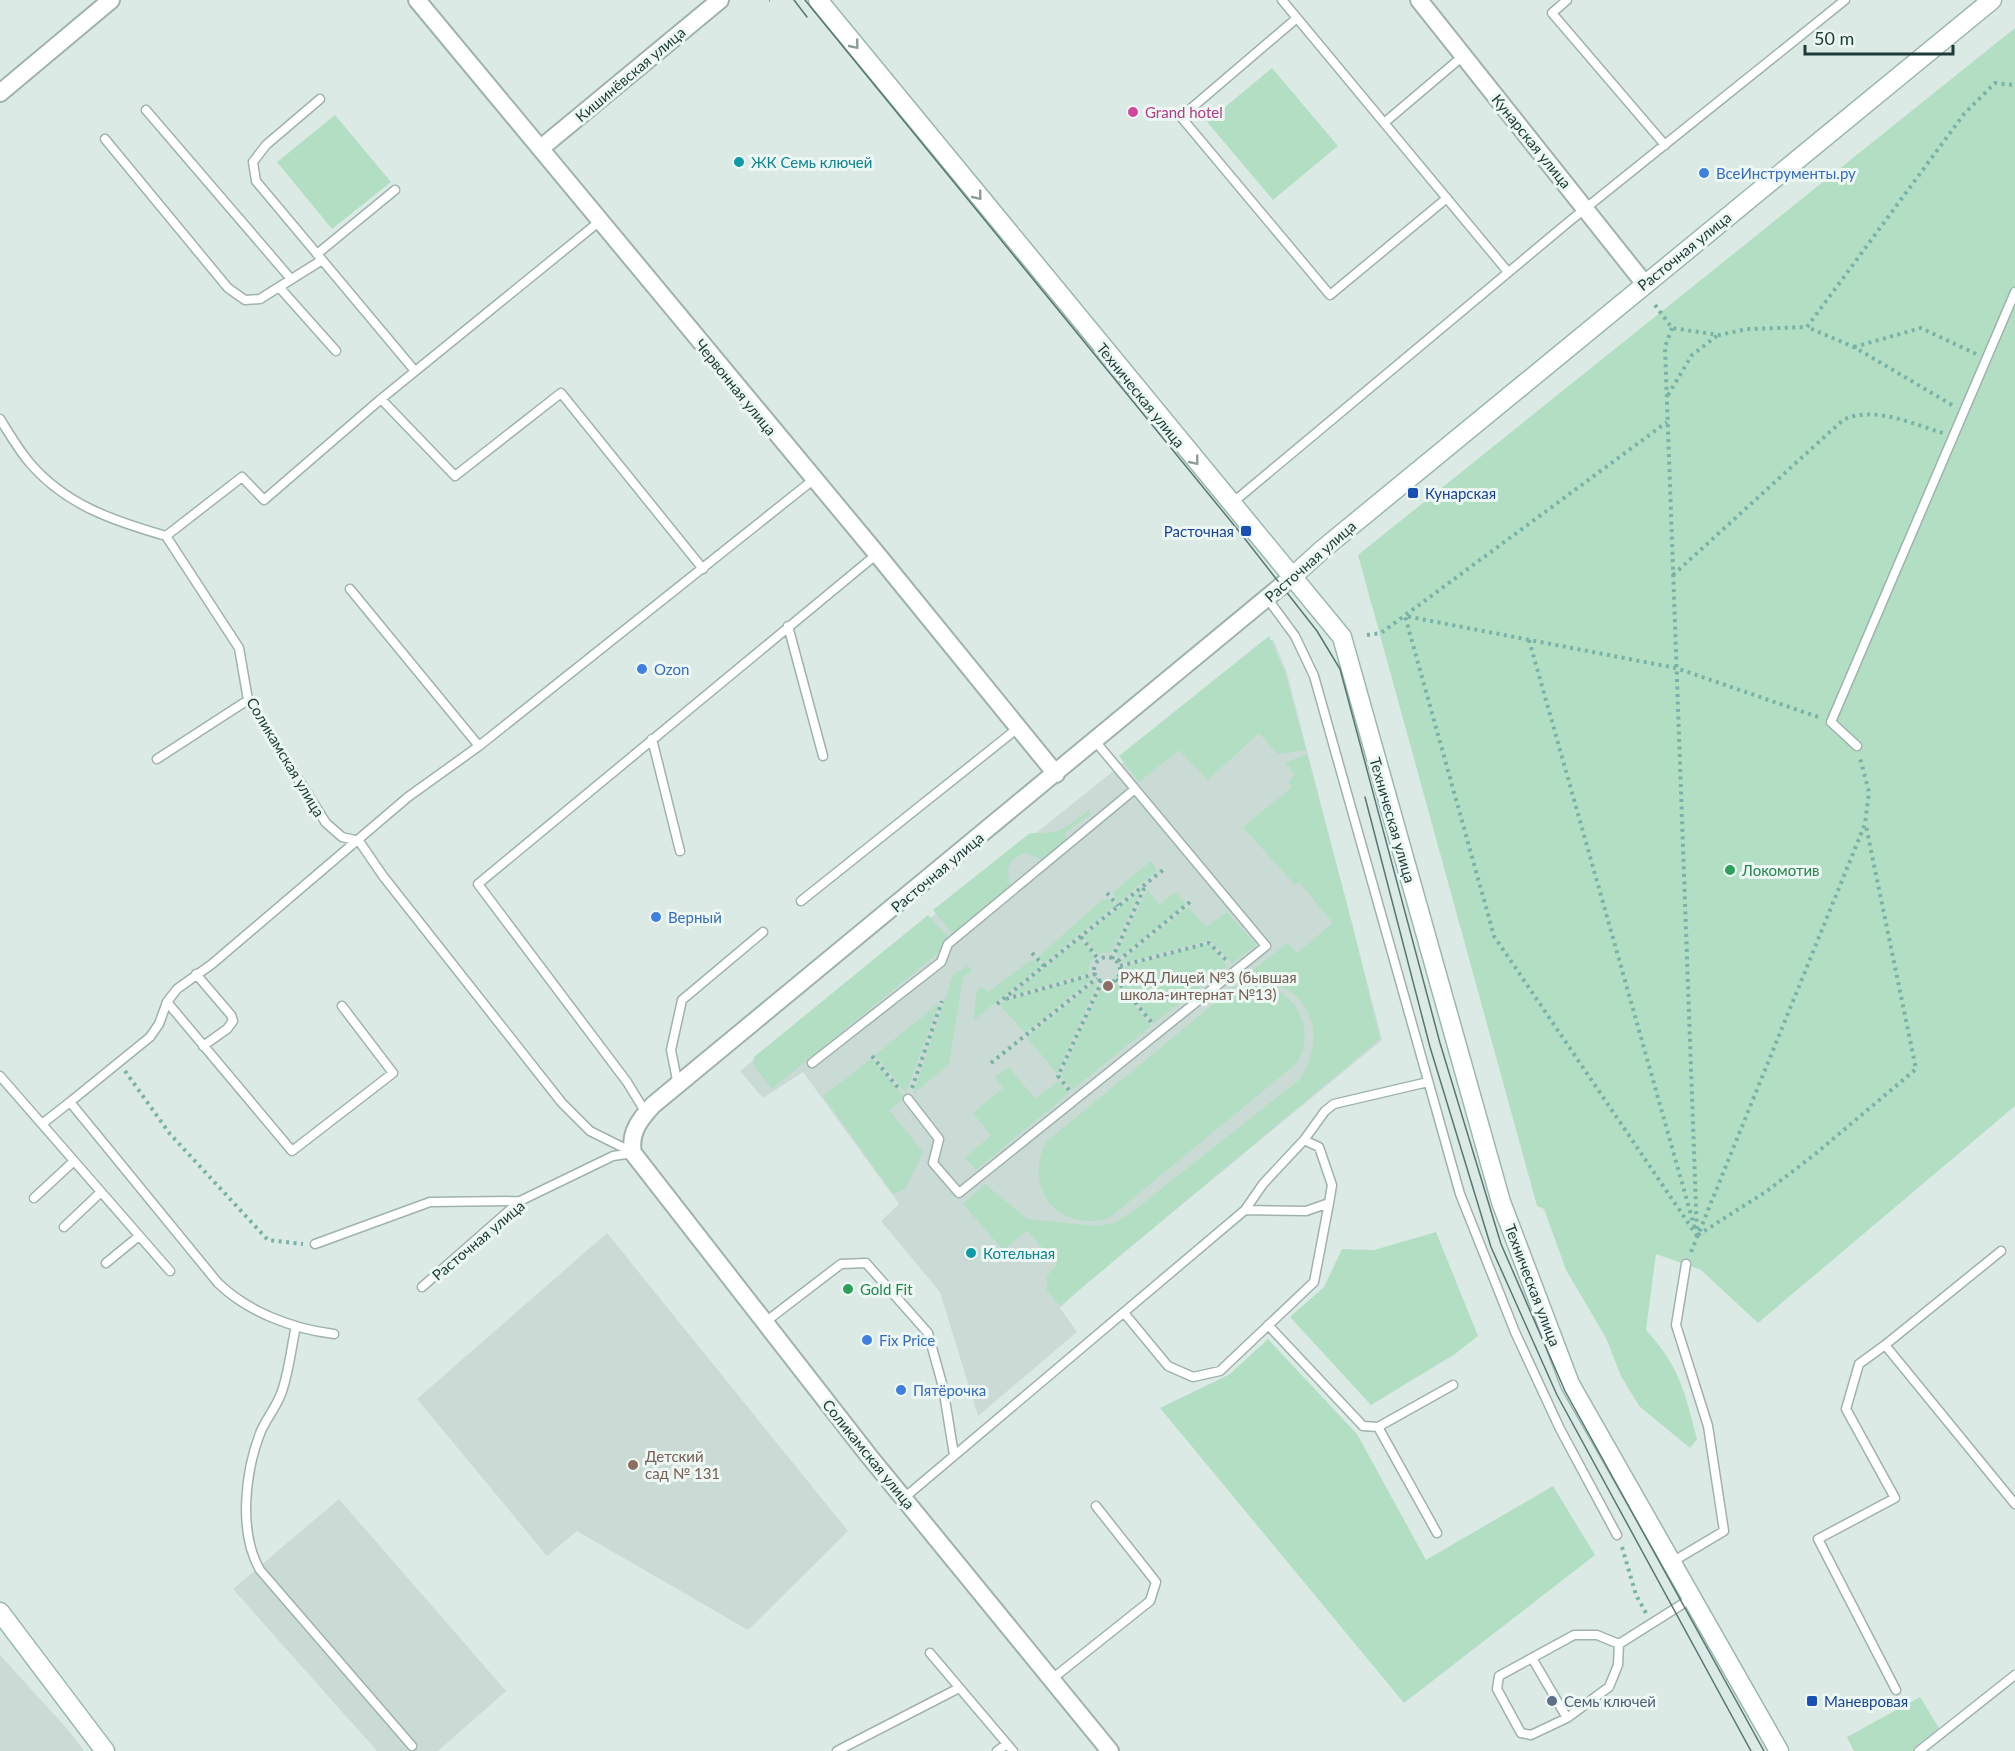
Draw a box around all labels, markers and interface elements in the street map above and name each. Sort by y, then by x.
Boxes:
scale bar [1805,18,1954,56]
street label: Кишинёвская улица [571,23,689,125]
text: 50 m [1814,27,1854,49]
one-way arrow [848,38,859,49]
street label: Кунарская улица [1489,90,1575,192]
place label: Grand hotel [1145,103,1223,121]
marker: Grand hotel [1126,105,1140,119]
place label: ЖК Семь ключей [751,153,872,171]
marker: ЖК Семь ключей [732,155,746,169]
place label: ВсеИнструменты.ру [1716,164,1856,182]
marker: ВсеИнструменты.ру [1697,166,1711,180]
one-way arrow [971,189,982,200]
street label: Расточная улица [1634,208,1734,294]
street label: Червонная улица [692,335,780,439]
street label: Техническая улица [1093,339,1189,451]
one-way arrow [1188,454,1199,465]
place label: Кунарская [1425,484,1496,502]
marker: Кунарская [1406,486,1420,500]
street label: Расточная улица [1261,516,1359,606]
place label: Расточная [1164,522,1234,540]
marker: Расточная [1239,524,1253,538]
place label: Ozon [654,660,689,678]
marker: Ozon [635,662,649,676]
street label: Соликамская улица [243,694,329,820]
street label: Техническая улица [1366,755,1420,885]
street label: Расточная улица [887,828,987,916]
place label: Локомотив [1741,861,1820,879]
marker: Локомотив [1723,863,1737,877]
place label: Верный [668,908,722,926]
marker: Верный [649,910,663,924]
place label: РЖД Лицей №3 (бывшая школа-интернат №13) [1120,968,1297,1003]
marker: РЖД Лицей №3 (бывшая школа-интернат №13) [1101,979,1115,993]
street label: Расточная улица [428,1196,528,1284]
street label: Техническая улица [1501,1221,1565,1349]
place label: Котельная [983,1244,1055,1262]
marker: Котельная [964,1246,978,1260]
place label: Gold Fit [860,1280,913,1298]
marker: Gold Fit [841,1282,855,1296]
place label: Fix Price [879,1331,935,1349]
marker: Fix Price [860,1333,874,1347]
place label: Пятёрочка [913,1381,986,1399]
marker: Пятёрочка [894,1383,908,1397]
street label: Соликамская улица [819,1396,919,1512]
place label: Детский сад № 131 [645,1447,720,1482]
marker: Детский сад № 131 [626,1458,640,1472]
place label: Семь ключей [1564,1692,1656,1710]
place label: Маневровая [1824,1692,1908,1710]
marker: Семь ключей [1545,1694,1559,1708]
marker: Маневровая [1805,1694,1819,1708]

